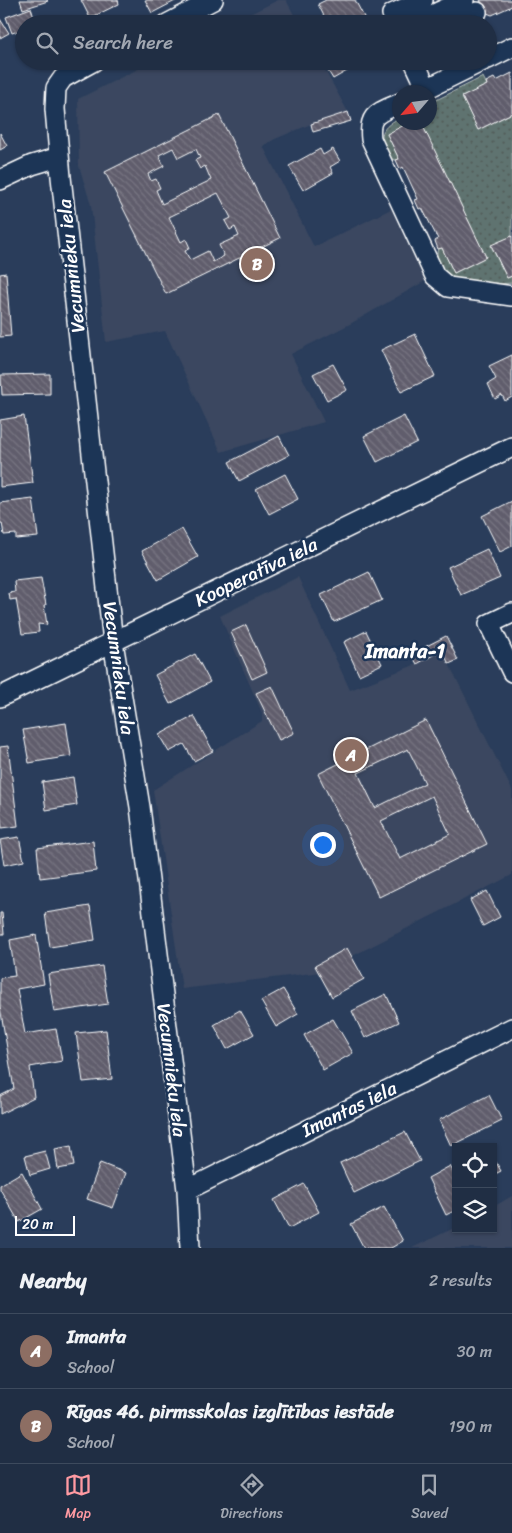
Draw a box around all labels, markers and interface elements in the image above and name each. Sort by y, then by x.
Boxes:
search box [15,15,497,70]
text: Search here [73,26,173,59]
icon: search [33,29,61,57]
north arrow [392,85,437,130]
street label: Vecumnieku iela [48,197,94,335]
pin: B [241,245,273,283]
street label: Kooperatīva iela [189,528,324,616]
street label: Vecumnieku iela [93,599,145,737]
district label: Imanta-1 [364,634,445,669]
pin: A [335,736,367,774]
your location [310,832,336,858]
street label: Vecumnieku iela [147,1001,197,1139]
street label: Imantas iela [295,1071,403,1147]
map controls [452,1143,497,1233]
button: locate [452,1143,497,1188]
button: layers [452,1188,497,1233]
text: 20 m [22,1212,53,1237]
scale bar [15,1213,75,1236]
text: Nearby [20,1262,86,1300]
text: 2 results [429,1266,492,1295]
text: Imanta [67,1320,126,1353]
text: A [31,1337,41,1366]
text: 30 m [457,1337,492,1366]
text: School [67,1353,114,1382]
text: Rīgas 46. pirmsskolas izglītības iestāde [67,1395,394,1428]
text: B [31,1412,41,1441]
text: 190 m [449,1412,492,1441]
text: School [67,1428,114,1457]
tab: Map [64,1471,92,1526]
tab: Directions [220,1471,283,1526]
tab: Saved [411,1471,448,1526]

